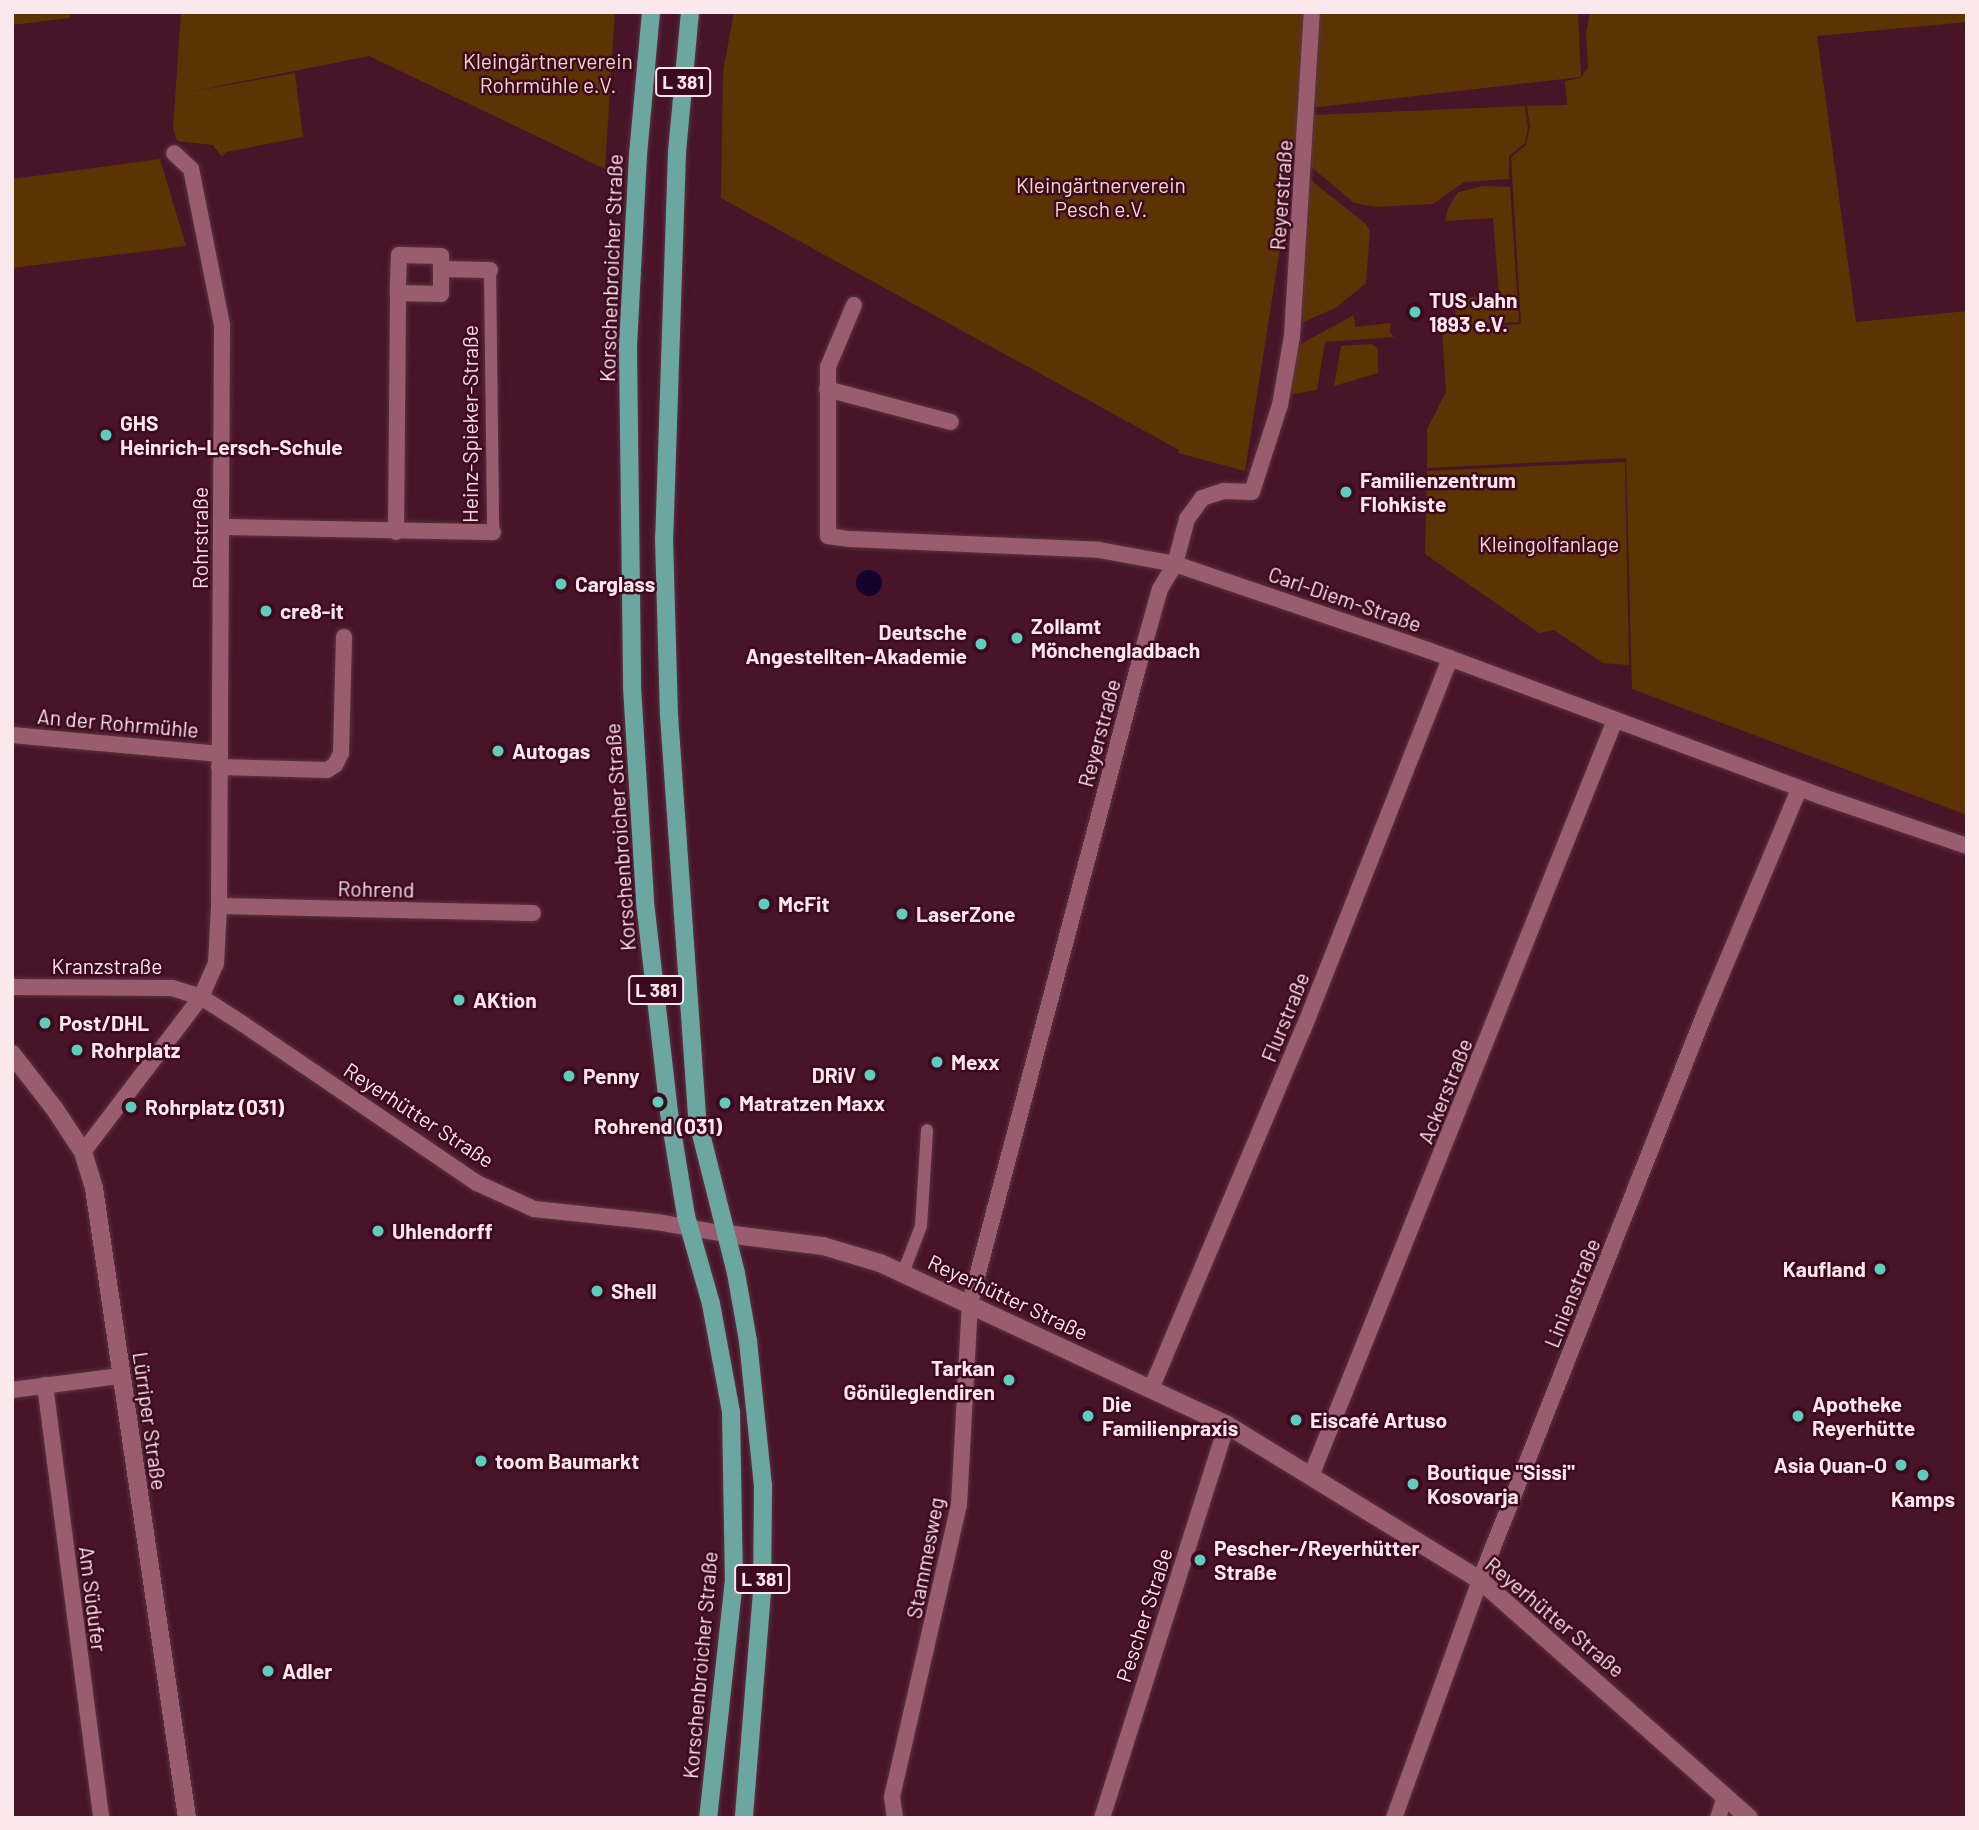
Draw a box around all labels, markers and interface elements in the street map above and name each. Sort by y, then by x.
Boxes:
park label: Kleingärtnerverein Rohrmühle e.V. [463,48,633,98]
road number: L 381 [655,66,711,97]
street label: Reyerstraße [1265,139,1297,251]
street label: Korschenbroicher Straße [594,153,628,383]
park label: Kleingärtnerverein Pesch e.V. [1016,172,1186,222]
place label: TUS Jahn 1893 e.V. [1429,287,1517,337]
marker: TUS Jahn 1893 e.V. [1407,304,1423,320]
street label: Heinz-Spieker-Straße [457,325,483,523]
place label: GHS Heinrich-Lersch-Schule [120,410,343,460]
marker: GHS Heinrich-Lersch-Schule [98,427,114,443]
place label: Familienzentrum Flohkiste [1360,467,1516,517]
marker: Familienzentrum Flohkiste [1338,484,1354,500]
street label: Rohrstraße [187,487,213,589]
park label: Kleingolfanlage [1479,531,1619,557]
street label: Carl-Diem-Straße [1265,561,1425,637]
place label: Carglass [575,571,655,597]
marker: Carglass [553,576,569,592]
place label: cre8-it [280,598,344,624]
marker: cre8-it [258,603,274,619]
place label: Zollamt Mönchengladbach [1031,613,1200,663]
place label: Deutsche Angestellten-Akademie [745,619,967,669]
marker: Zollamt Mönchengladbach [1009,630,1025,646]
marker: Deutsche Angestellten-Akademie [973,636,989,652]
street label: Reyerstraße [1072,676,1126,790]
street label: An der Rohrmühle [36,703,200,743]
street label: Korschenbroicher Straße [599,722,641,952]
place label: Autogas [512,738,590,764]
marker: Autogas [490,743,506,759]
street label: Rohrend [337,876,415,902]
place label: McFit [778,891,829,917]
marker: McFit [756,896,772,912]
place label: LaserZone [916,901,1015,927]
marker: LaserZone [894,906,910,922]
street label: Kranzstraße [52,953,162,979]
street label: Flurstraße [1256,968,1314,1066]
road number: L 381 [628,974,684,1006]
place label: AKtion [473,987,537,1013]
marker: AKtion [451,992,467,1008]
place label: Post/DHL [59,1010,149,1036]
marker: Post/DHL [37,1015,53,1031]
street label: Ackerstraße [1412,1035,1478,1147]
place label: Rohrplatz [91,1037,181,1063]
marker: Rohrplatz [69,1042,85,1058]
place label: Mexx [951,1049,1000,1075]
marker: Mexx [929,1054,945,1070]
street label: Reyerhütter Straße [339,1057,499,1173]
place label: DRiV [812,1062,856,1088]
place label: Penny [583,1063,639,1089]
marker: DRiV [862,1067,878,1083]
marker: Penny [561,1068,577,1084]
place label: Matratzen Maxx [739,1090,885,1116]
place label: Rohrplatz (031) [145,1094,284,1120]
marker: Rohrend (031) [650,1094,666,1110]
marker: Matratzen Maxx [717,1095,733,1111]
marker: Rohrplatz (031) [123,1099,139,1115]
place label: Rohrend (031) [594,1113,722,1139]
place label: Uhlendorff [392,1218,493,1244]
marker: Uhlendorff [370,1223,386,1239]
street label: Linienstraße [1539,1235,1605,1351]
street label: Reyerhütter Straße [924,1249,1092,1345]
place label: Kaufland [1783,1256,1866,1282]
marker: Kaufland [1872,1261,1888,1277]
place label: Shell [611,1278,657,1304]
marker: Shell [589,1283,605,1299]
street label: Lürriper Straße [128,1350,172,1492]
place label: Tarkan Gönüleglendiren [843,1355,995,1405]
marker: Tarkan Gönüleglendiren [1001,1372,1017,1388]
place label: Die Familienpraxis [1102,1391,1238,1441]
place label: Apotheke Reyerhütte [1812,1391,1915,1441]
place label: Eiscafé Artuso [1310,1407,1447,1433]
marker: Die Familienpraxis [1080,1408,1096,1424]
marker: Apotheke Reyerhütte [1790,1408,1806,1424]
marker: Eiscafé Artuso [1288,1412,1304,1428]
place label: toom Baumarkt [495,1448,639,1474]
place label: Asia Quan-O [1774,1452,1887,1478]
marker: toom Baumarkt [473,1453,489,1469]
marker: Asia Quan-O [1893,1457,1909,1473]
place label: Boutique "Sissi" Kosovarja [1427,1459,1575,1509]
marker: Kamps [1915,1467,1931,1483]
marker: Boutique "Sissi" Kosovarja [1405,1476,1421,1492]
place label: Kamps [1891,1486,1955,1512]
street label: Stammesweg [901,1495,949,1621]
place label: Pescher-/Reyerhütter Straße [1214,1535,1419,1585]
street label: Am Südufer [74,1545,112,1653]
street label: Pescher Straße [1110,1545,1178,1685]
street label: Korschenbroicher Straße [677,1550,723,1780]
marker: Pescher-/Reyerhütter Straße [1192,1552,1208,1568]
street label: Reyerhütter Straße [1480,1552,1630,1682]
road number: L 381 [734,1564,790,1595]
place label: Adler [282,1658,332,1684]
marker: Adler [260,1663,276,1679]

